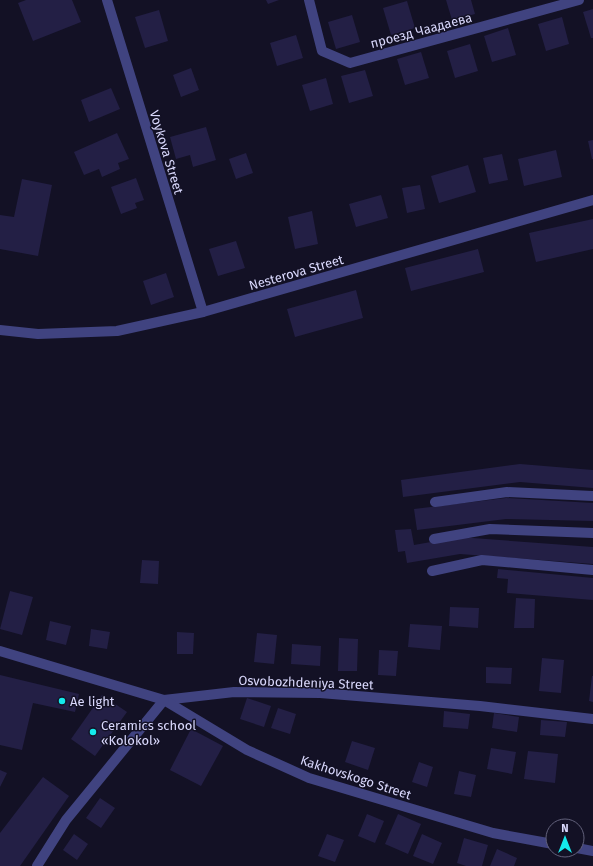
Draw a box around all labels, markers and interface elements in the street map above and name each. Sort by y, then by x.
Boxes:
street label: проезд Чаадаева [369,10,474,51]
street label: Voykova Street [147,108,186,196]
street label: Nesterova Street [247,252,345,293]
street label: Osvobozhdeniya Street [238,673,374,692]
place label: Ae light [70,694,115,709]
marker: Ae light [57,696,67,706]
place label: Ceramics school «Kolokol» [101,718,196,748]
marker: Ceramics school «Kolokol» [88,727,98,737]
street label: Kakhovskogo Street [298,752,414,803]
north arrow [545,818,585,858]
text: N [561,822,569,835]

